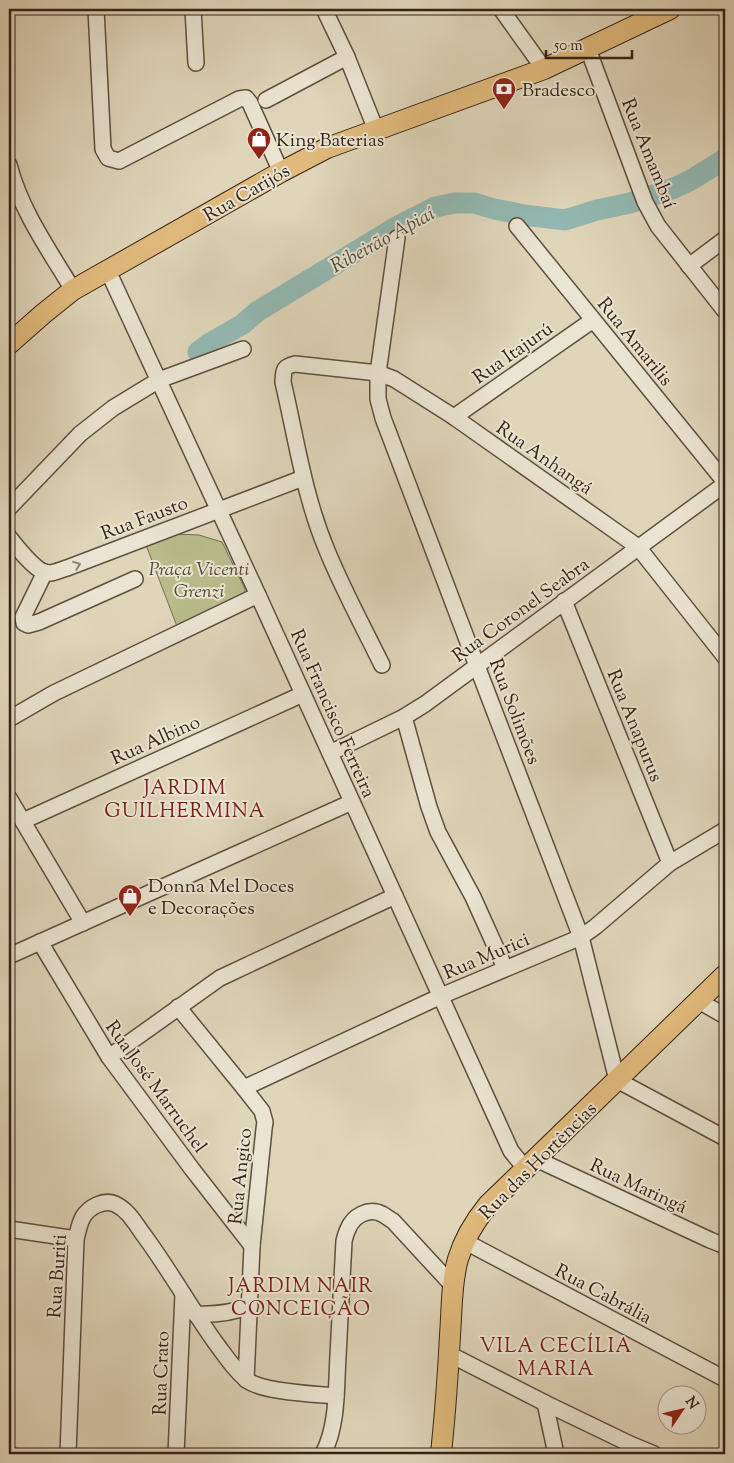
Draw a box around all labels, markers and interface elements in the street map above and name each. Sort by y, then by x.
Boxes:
scale bar [546,28,633,60]
text: 50 m [553,36,583,57]
bank icon: Bradesco [491,76,517,110]
place label: Bradesco [522,78,595,105]
street label: Rua Amambaí [613,95,682,213]
shop icon: King Baterias [246,126,272,160]
place label: King Baterias [276,128,384,155]
street label: Rua Carijós [199,158,296,230]
water label: Ribeirão Apiaí [326,200,441,282]
street label: Rua Amarilis [590,292,678,393]
street label: Rua Itajurú [468,316,559,392]
street label: Rua Anhangá [490,416,598,503]
street label: Rua Fausto [98,490,192,548]
street label: Rua Coronel Seabra [447,552,596,670]
park label: Praça Vicenti Grenzi [149,557,249,606]
one-way arrow [72,560,80,570]
street label: Rua Francisco Ferreira [282,625,381,803]
street label: Rua Solimões [481,655,546,769]
street label: Rua Anapurus [599,666,669,786]
street label: Rua Albino [107,710,205,773]
district label: JARDIM GUILHERMINA [104,775,266,827]
place label: Donna Mel Doces e Decorações [148,874,294,923]
shop icon: Donna Mel Doces e Decorações [117,883,143,917]
street label: Rua Murici [440,927,534,988]
street label: Rua José Marruchel [98,1016,212,1159]
street label: Rua das Hortências [474,1097,604,1227]
street label: Rua Angico [223,1127,260,1226]
street label: Rua Maringá [585,1153,691,1222]
street label: Rua Buriti [42,1233,75,1319]
street label: Rua Cabrália [550,1258,656,1332]
district label: JARDIM NAIR CONCEIÇÃO [227,1273,374,1325]
street label: Rua Crato [148,1330,177,1416]
district label: VILA CECÍLIA MARIA [479,1332,633,1385]
north arrow [656,1386,706,1436]
text: N [680,1393,702,1414]

